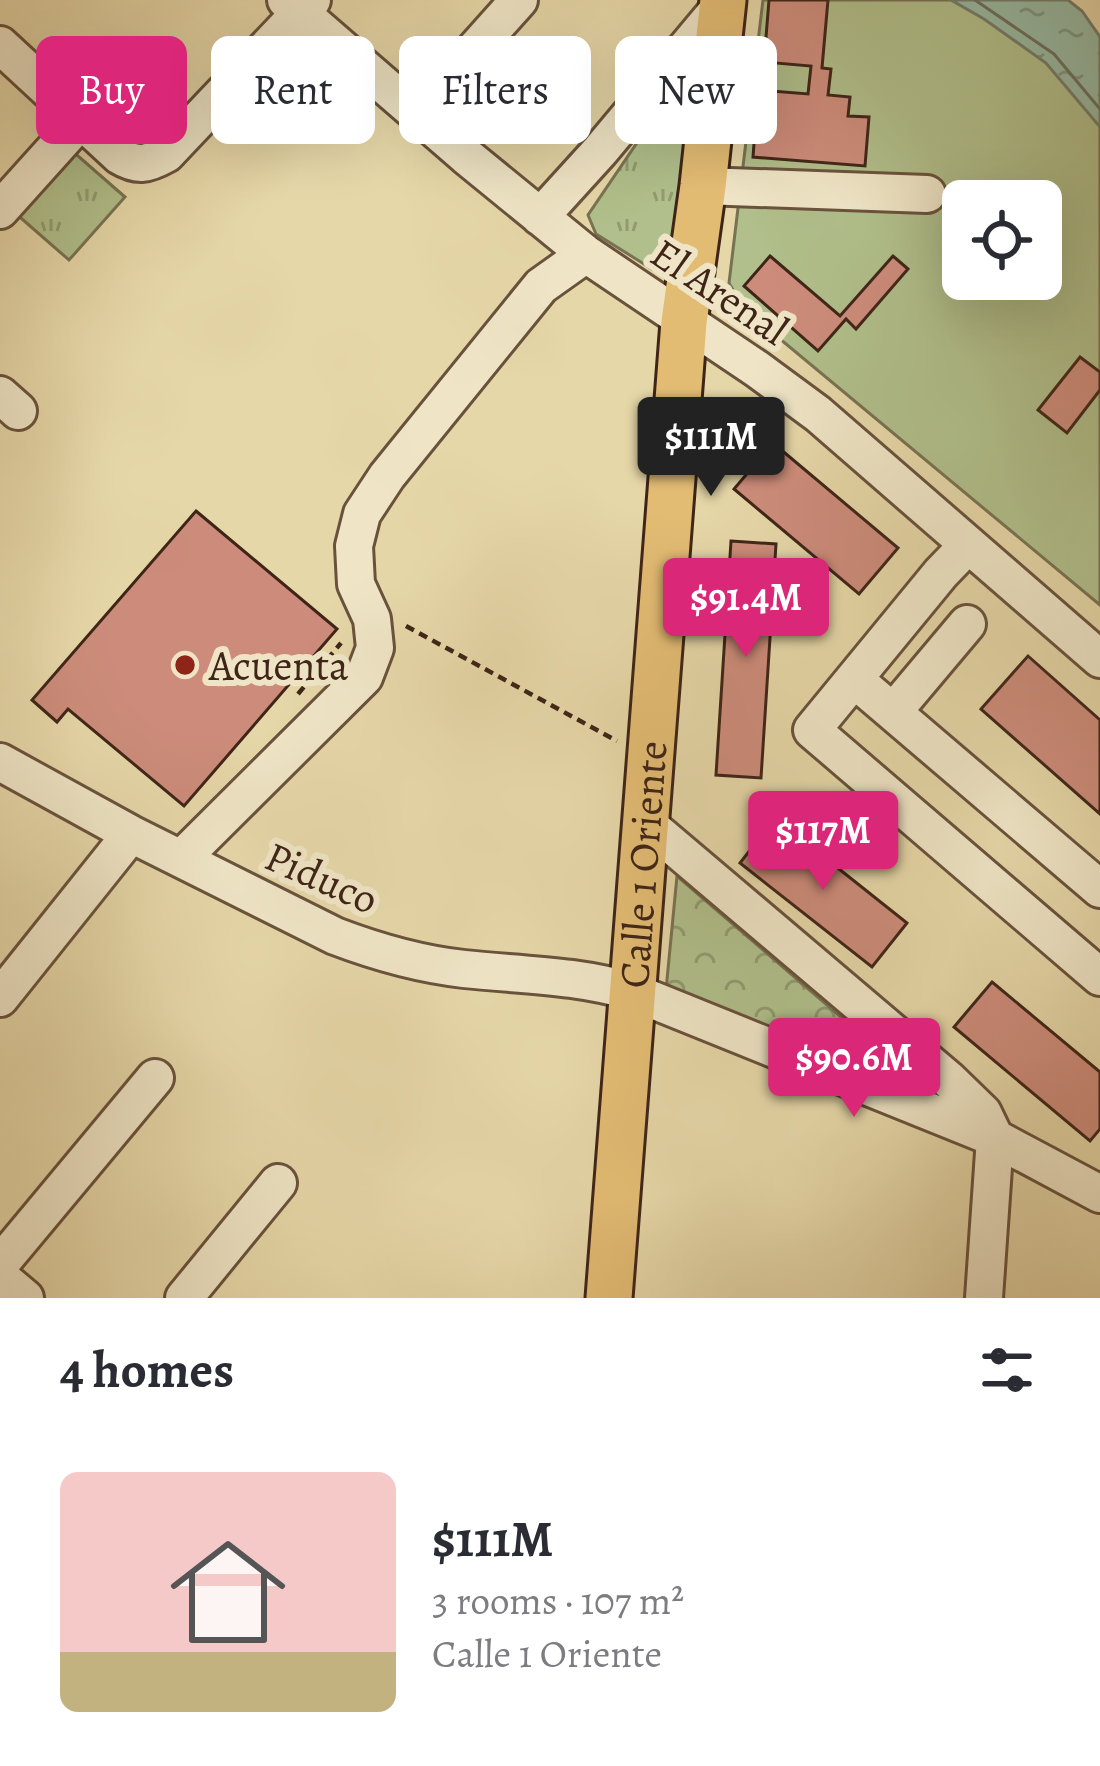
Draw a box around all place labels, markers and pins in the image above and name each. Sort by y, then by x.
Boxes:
pin: $111M [627,397,795,499]
pin: $91.4M [648,558,844,660]
place label: Acuenta [208,637,349,694]
marker: Acuenta [172,652,198,678]
pin: $117M [739,791,907,893]
pin: $90.6M [756,1018,952,1120]

